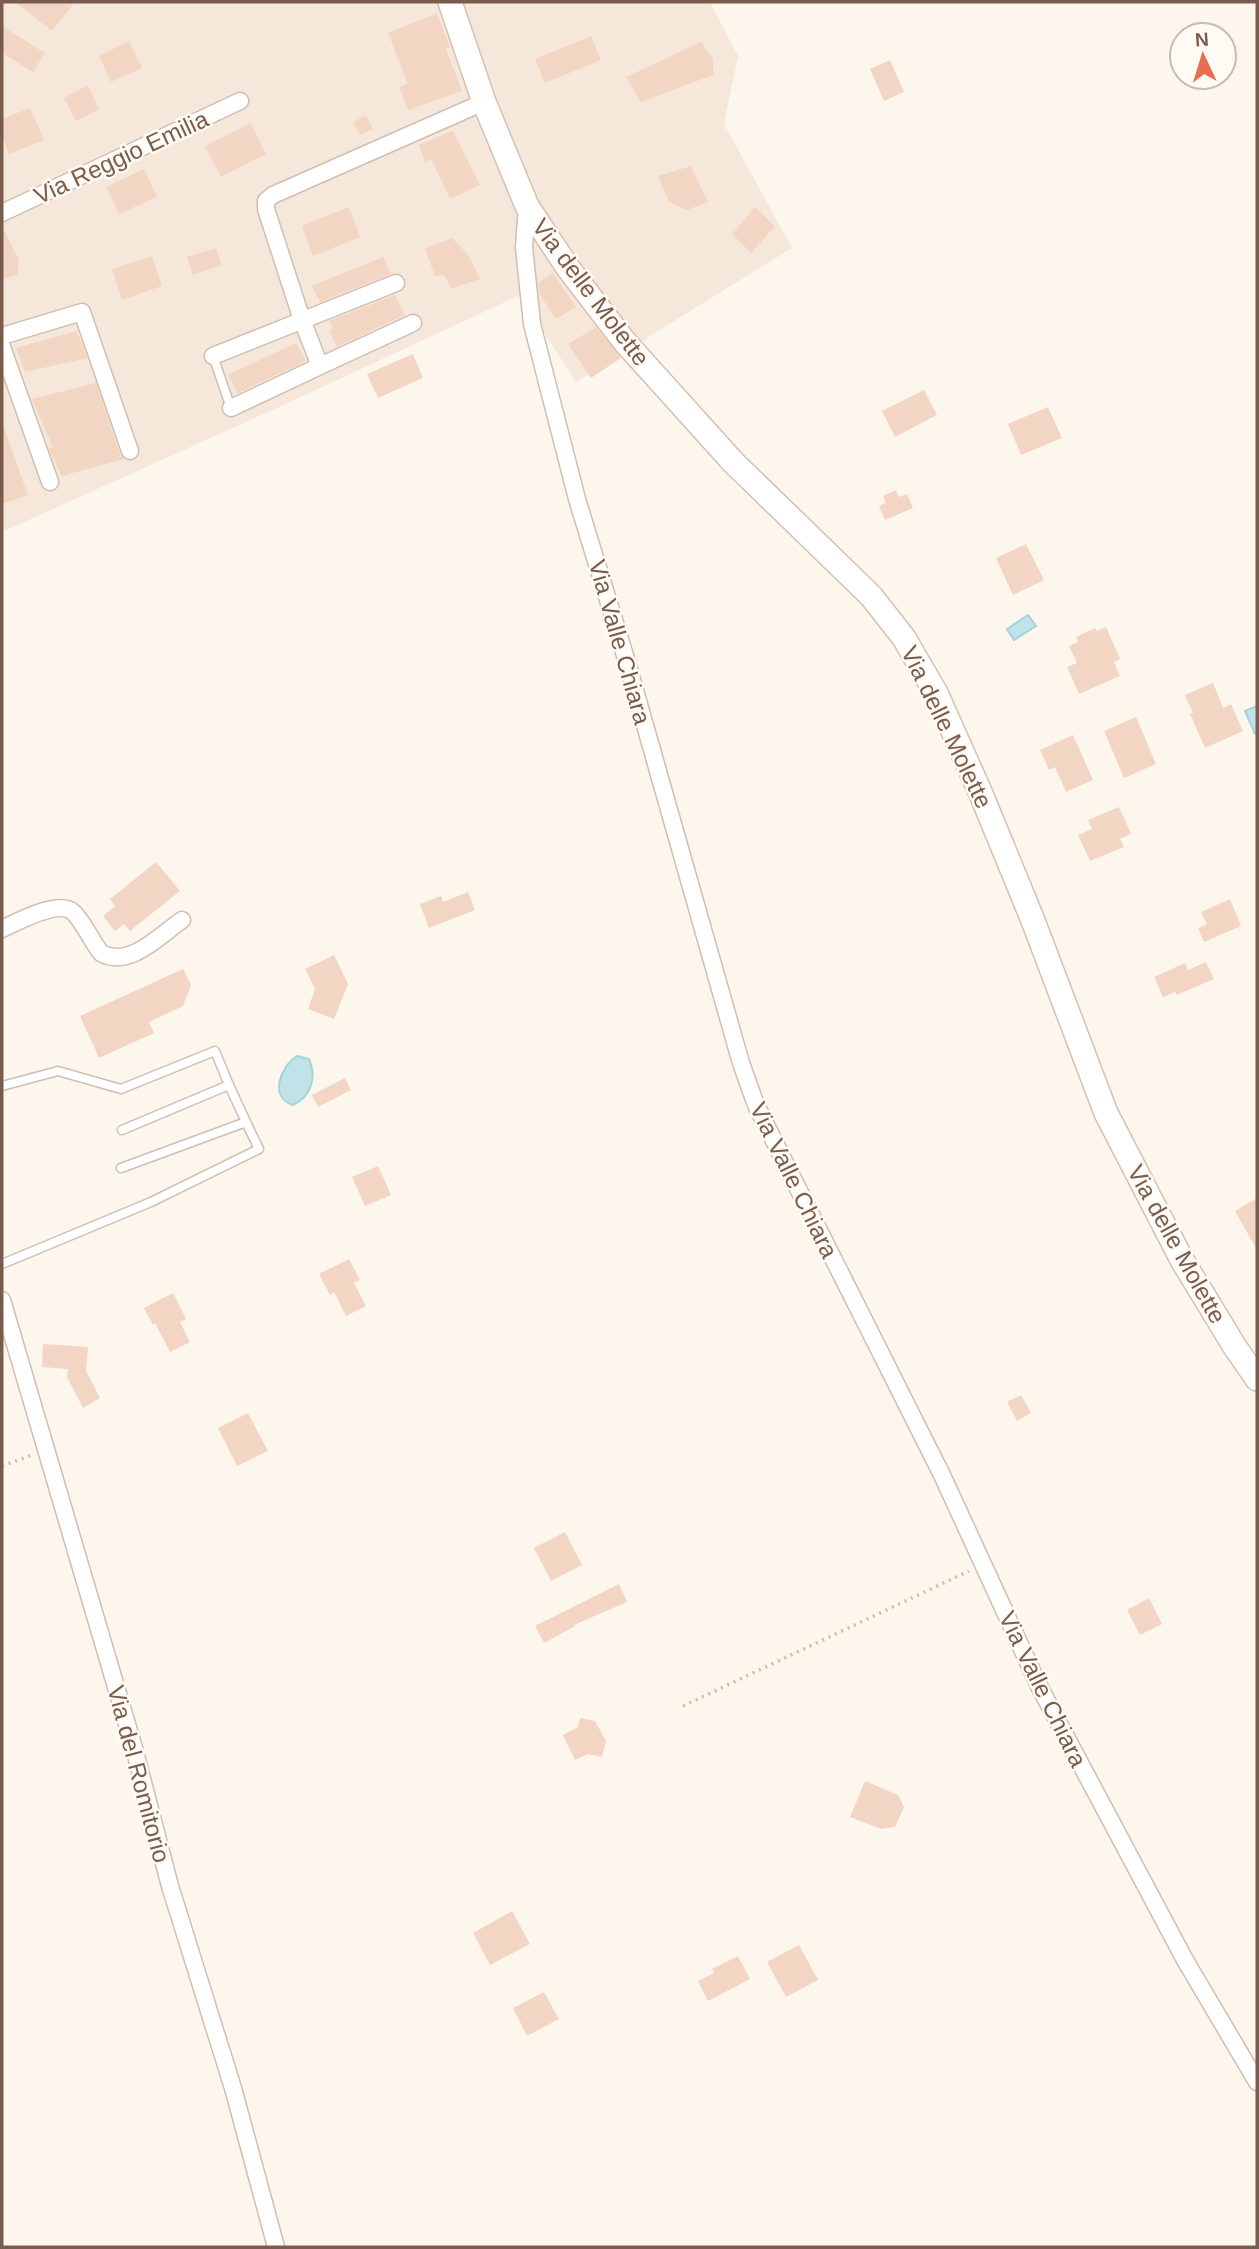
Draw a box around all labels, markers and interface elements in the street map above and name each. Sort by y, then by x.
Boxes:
north arrow [1168,21,1238,91]
text: N [1194,29,1209,50]
street label: Via Reggio Emilia [30,105,213,209]
street label: Via delle Molette [527,213,655,371]
street label: Via Valle Chiara [584,557,657,728]
street label: Via delle Molette [896,642,998,812]
street label: Via Valle Chiara [745,1098,844,1263]
street label: Via delle Molette [1122,1160,1232,1328]
street label: Via Valle Chiara [994,1607,1093,1772]
street label: Via del Romitorio [102,1682,176,1866]

